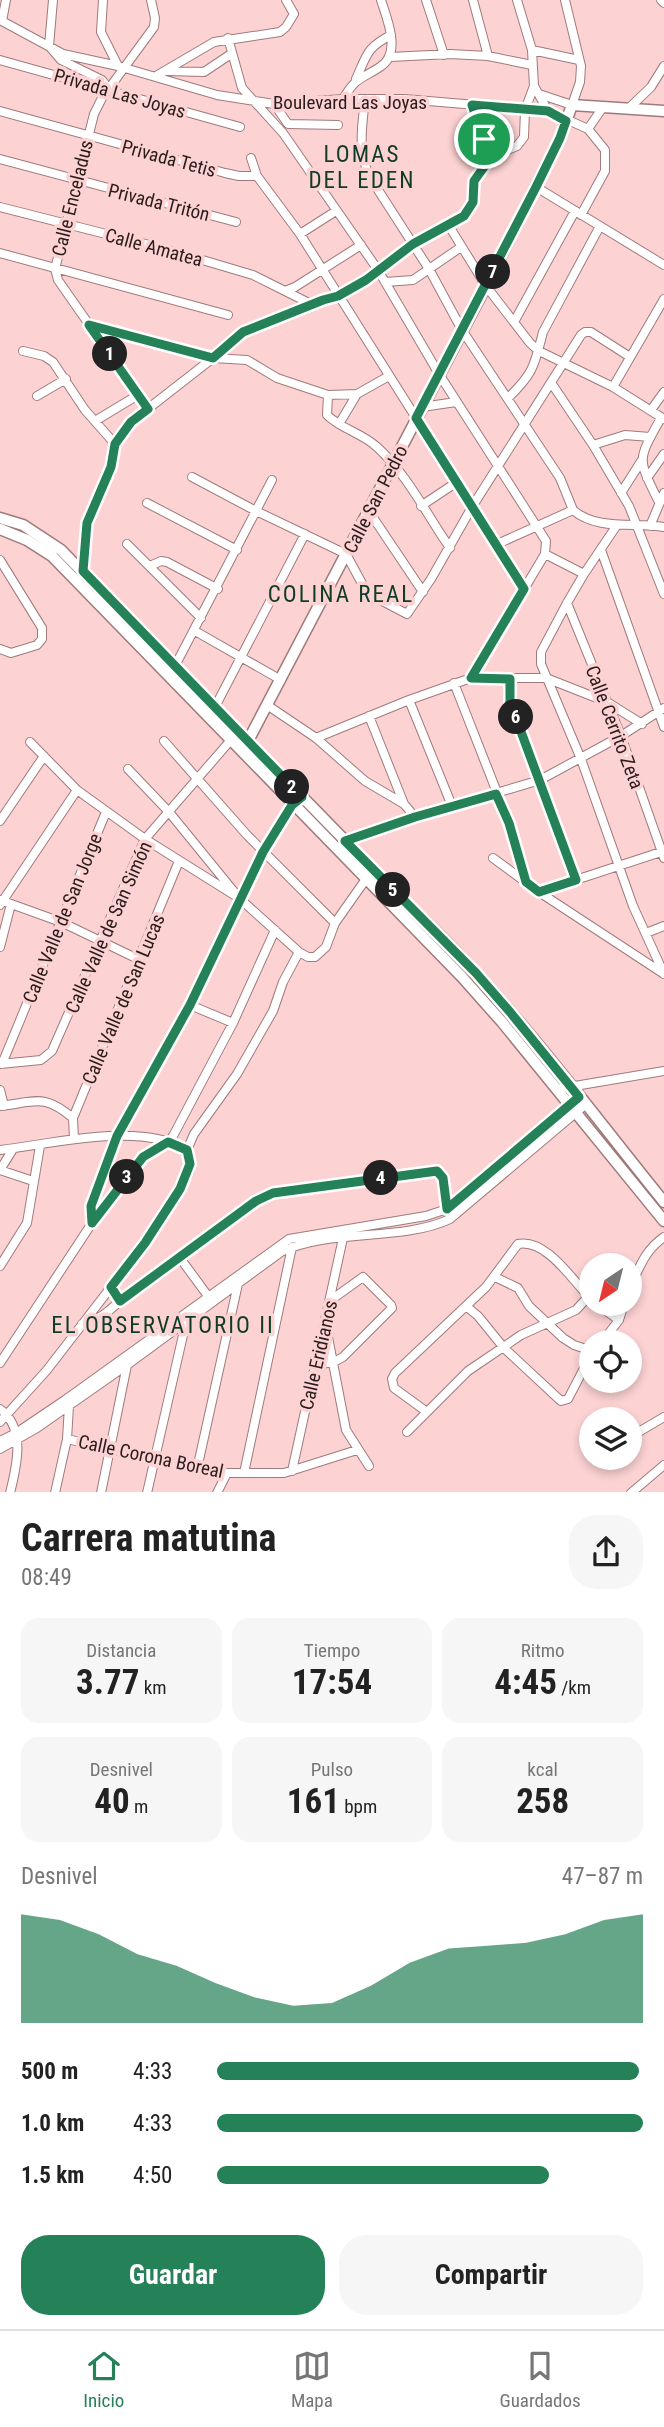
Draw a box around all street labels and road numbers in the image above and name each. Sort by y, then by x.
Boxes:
street label: Privada Las Joyas [51,64,188,123]
street label: Boulevard Las Joyas [273,91,427,114]
street label: Privada Tetis [119,135,219,182]
street label: Calle Enceladus [47,138,98,259]
street label: Privada Tritón [106,179,212,226]
street label: Calle Amatea [103,223,205,272]
street label: Calle San Pedro [338,441,413,557]
street label: Calle Cerrito Zeta [580,662,649,792]
street label: Calle Valle de San Jorge [18,830,107,1006]
street label: Calle Valle de San Simón [60,838,157,1017]
street label: Calle Valle de San Lucas [77,911,170,1088]
street label: Calle Eridianos [295,1298,342,1412]
street label: Calle Corona Boreal [76,1430,226,1483]

